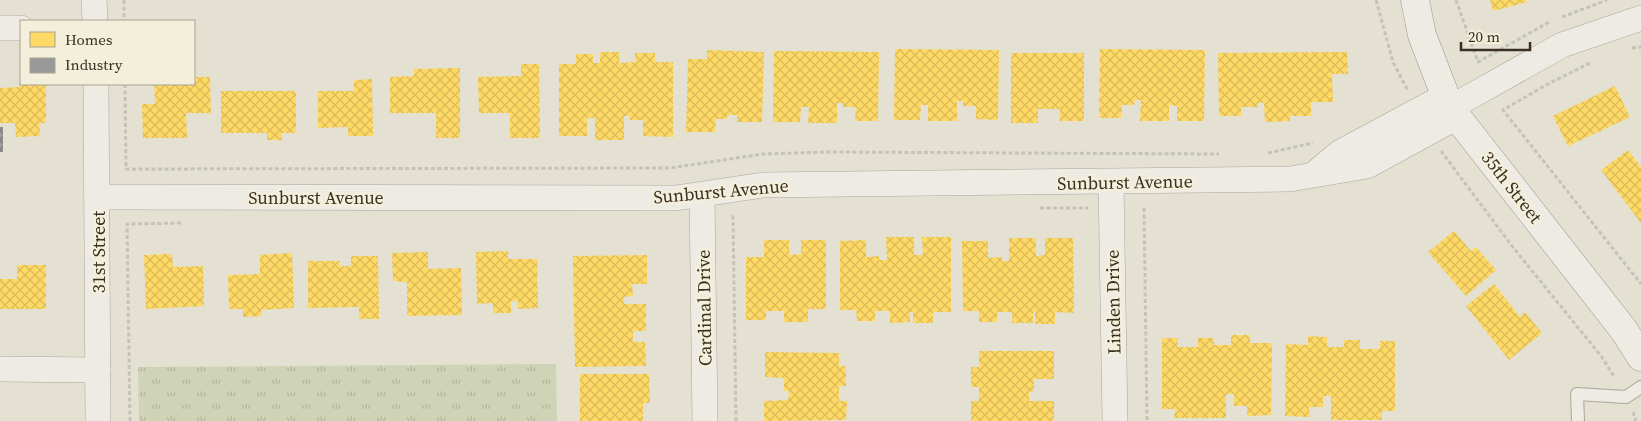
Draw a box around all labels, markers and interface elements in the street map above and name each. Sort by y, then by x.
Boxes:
legend [20,20,195,85]
scale bar [1461,20,1530,52]
text: 20 m [1468,26,1500,47]
text: Homes [65,29,112,50]
text: Industry [65,54,123,75]
street label: 35th Street [1476,146,1548,228]
street label: Sunburst Avenue [1057,168,1193,196]
street label: Sunburst Avenue [652,173,790,209]
street label: Sunburst Avenue [248,185,384,210]
street label: 31st Street [86,211,111,293]
street label: Linden Drive [1100,249,1126,355]
street label: Cardinal Drive [690,250,718,366]

